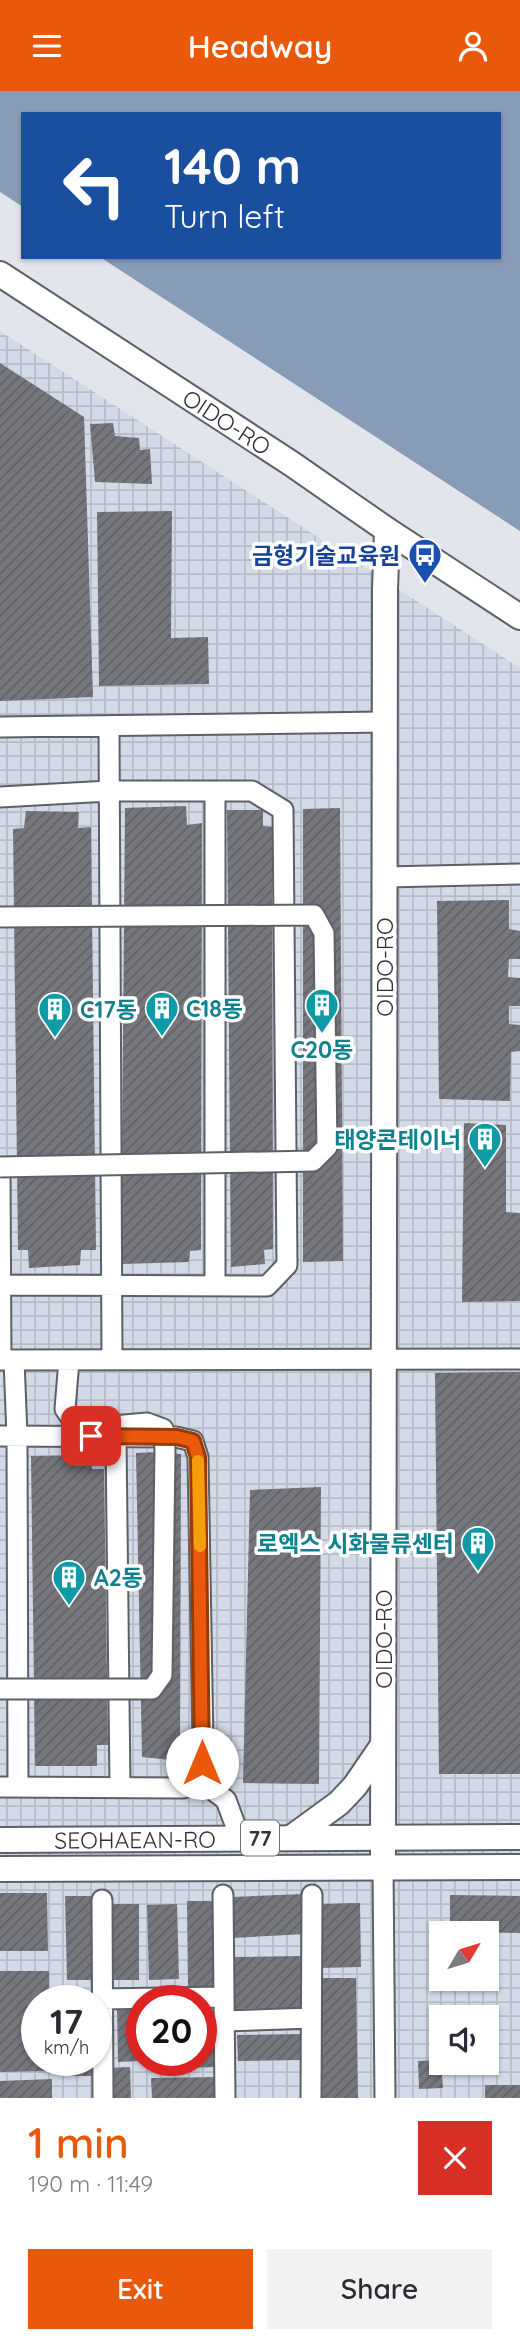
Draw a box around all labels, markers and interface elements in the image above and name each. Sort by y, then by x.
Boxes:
text: Headway [188,26,332,66]
icon: menu [28,27,66,65]
icon: person [454,27,492,65]
text: 140 m [164,135,301,196]
icon: left [49,140,140,231]
text: Turn left [164,196,285,236]
street label: OIDO-RO [178,383,277,461]
bus stop icon: 금형기술교육원 [406,536,444,585]
place label: 금형기술교육원 [252,541,400,570]
street label: OIDO-RO [370,917,399,1017]
building icon: C20동 [303,986,341,1035]
building icon: C18동 [143,989,181,1038]
building icon: C17동 [36,990,74,1039]
place label: C18동 [186,994,243,1023]
place label: C17동 [80,995,137,1024]
place label: C20동 [291,1035,353,1064]
building icon: 태양콘테이너 [466,1120,504,1169]
place label: 태양콘테이너 [334,1125,461,1154]
pin [61,1406,121,1466]
icon: arrive [72,1417,110,1455]
building icon: 로엑스 시화물류센터 [459,1524,497,1573]
place label: 로엑스 시화물류센터 [257,1529,454,1558]
building icon: A2동 [50,1558,88,1607]
place label: A2동 [94,1563,143,1592]
street label: OIDO-RO [369,1589,398,1689]
position arrow [165,1726,239,1800]
road number: 77 [241,1821,279,1855]
street label: SEOHAEAN-RO [54,1824,216,1854]
north arrow [429,1921,499,1991]
map controls [429,1921,499,2075]
speed limit sign: 20 [126,1985,217,2076]
text: 17 [50,1999,83,2043]
button: sound [429,2005,499,2075]
text: km/h [44,2036,89,2059]
text: 1 min [28,2116,129,2169]
button: close [418,2121,492,2195]
text: 190 m · 11:49 [28,2169,153,2198]
button: Exit [28,2249,253,2329]
button: Share [267,2249,492,2329]

